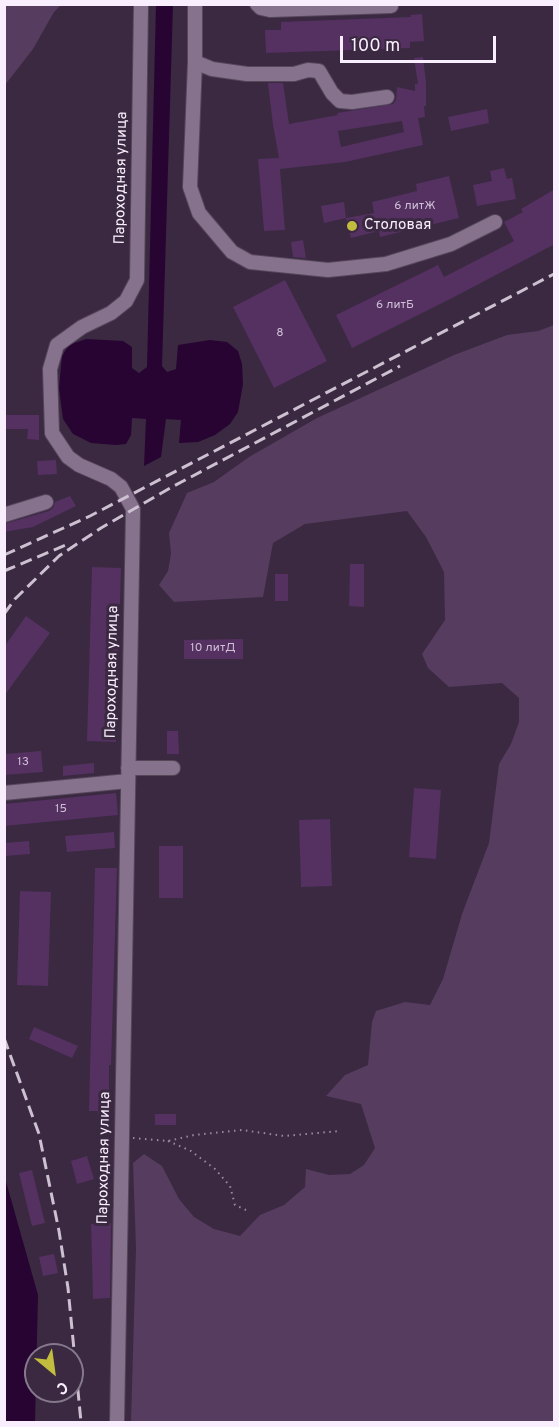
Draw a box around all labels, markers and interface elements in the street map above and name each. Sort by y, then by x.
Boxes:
scale bar [343,24,499,62]
text: 100 m [351,35,400,58]
street label: Пароходная улица [112,111,132,245]
house number: 6 литЖ [394,200,436,214]
place label: Столовая [364,217,431,235]
marker: Столовая [345,219,359,233]
house number: 6 литБ [376,299,414,313]
house number: 8 [276,327,284,341]
street label: Пароходная улица [103,605,123,739]
house number: 10 литД [190,642,236,656]
house number: 13 [17,756,29,770]
house number: 15 [55,803,67,817]
street label: Пароходная улица [95,1091,115,1225]
north arrow [24,1343,84,1403]
text: С [52,1376,71,1398]

